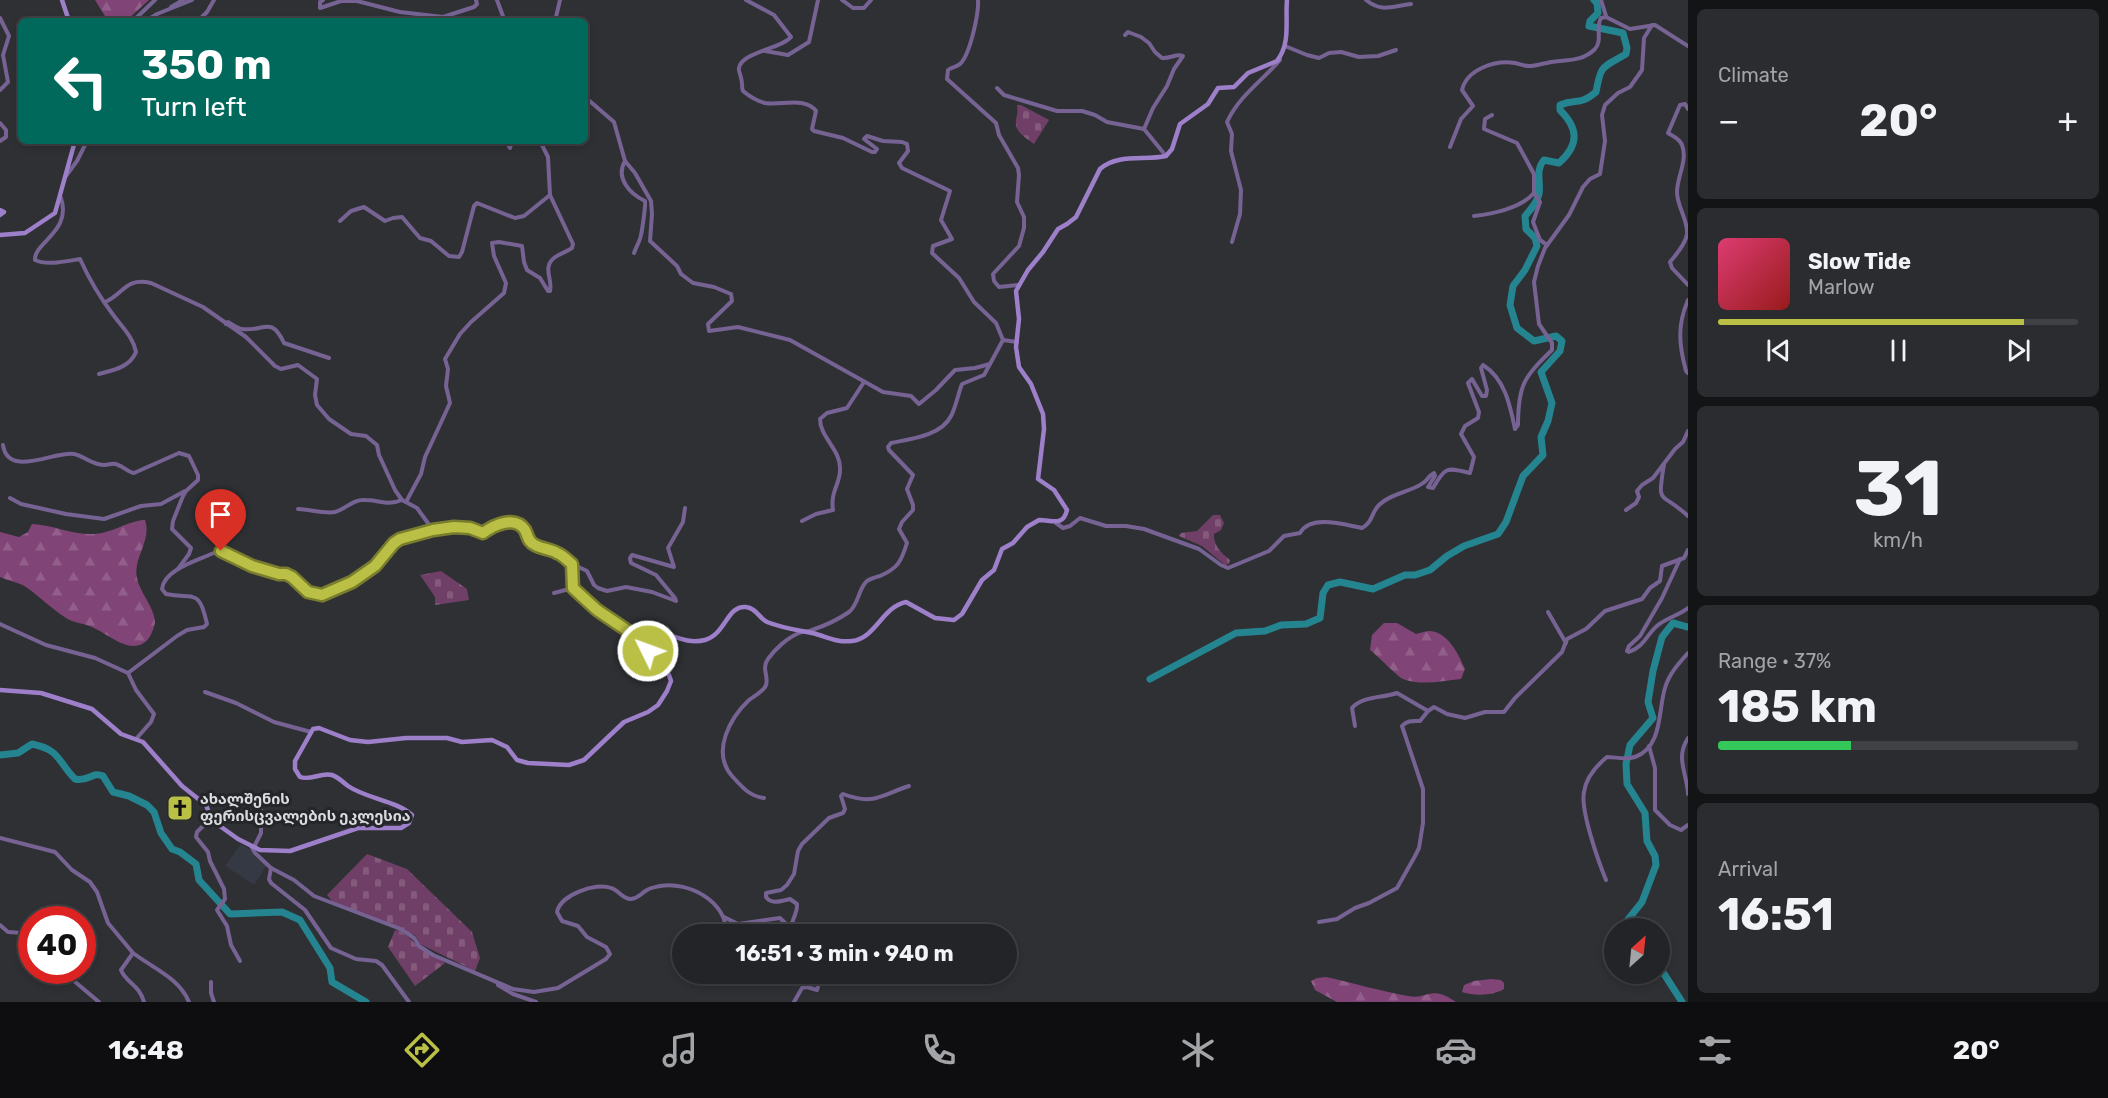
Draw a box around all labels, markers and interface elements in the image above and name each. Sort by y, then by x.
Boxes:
text: 350 m [141,40,272,90]
icon: left [42,42,120,120]
text: Climate [1718,63,1789,87]
text: Turn left [141,91,246,123]
text: 20° [1859,94,1938,147]
text: − [1718,101,1739,140]
text: + [2057,101,2078,140]
text: Slow Tide [1808,248,1911,275]
text: Marlow [1808,275,1875,299]
icon: previous [1762,334,1795,367]
icon: pause [1882,334,1915,367]
icon: next [2002,334,2035,367]
text: 31 [1853,442,1943,535]
pin [195,489,246,551]
icon: arrive [204,498,237,531]
text: km/h [1873,528,1923,552]
position arrow [616,619,680,683]
text: Range · 37% [1718,649,1831,673]
text: 185 km [1718,680,1877,733]
place label: ახალშენის ფერისცვალების ეკლესია [200,790,411,825]
church icon: ახალშენის ფერისცვალების ეკლესია [165,793,195,823]
text: Arrival [1718,857,1778,881]
text: 16:51 [1718,888,1834,941]
speed limit sign: 40 [18,906,96,984]
north arrow [1604,918,1670,984]
map controls [1604,918,1670,984]
text: 16:51 · 3 min · 940 m [735,940,954,967]
icon: directions [401,1029,443,1071]
icon: music [659,1029,701,1071]
icon: phone [918,1029,960,1071]
icon: climate [1177,1029,1219,1071]
icon: car [1435,1029,1477,1071]
icon: filters [1694,1029,1736,1071]
text: 16:48 [108,1034,184,1066]
text: 20° [1953,1034,2000,1066]

